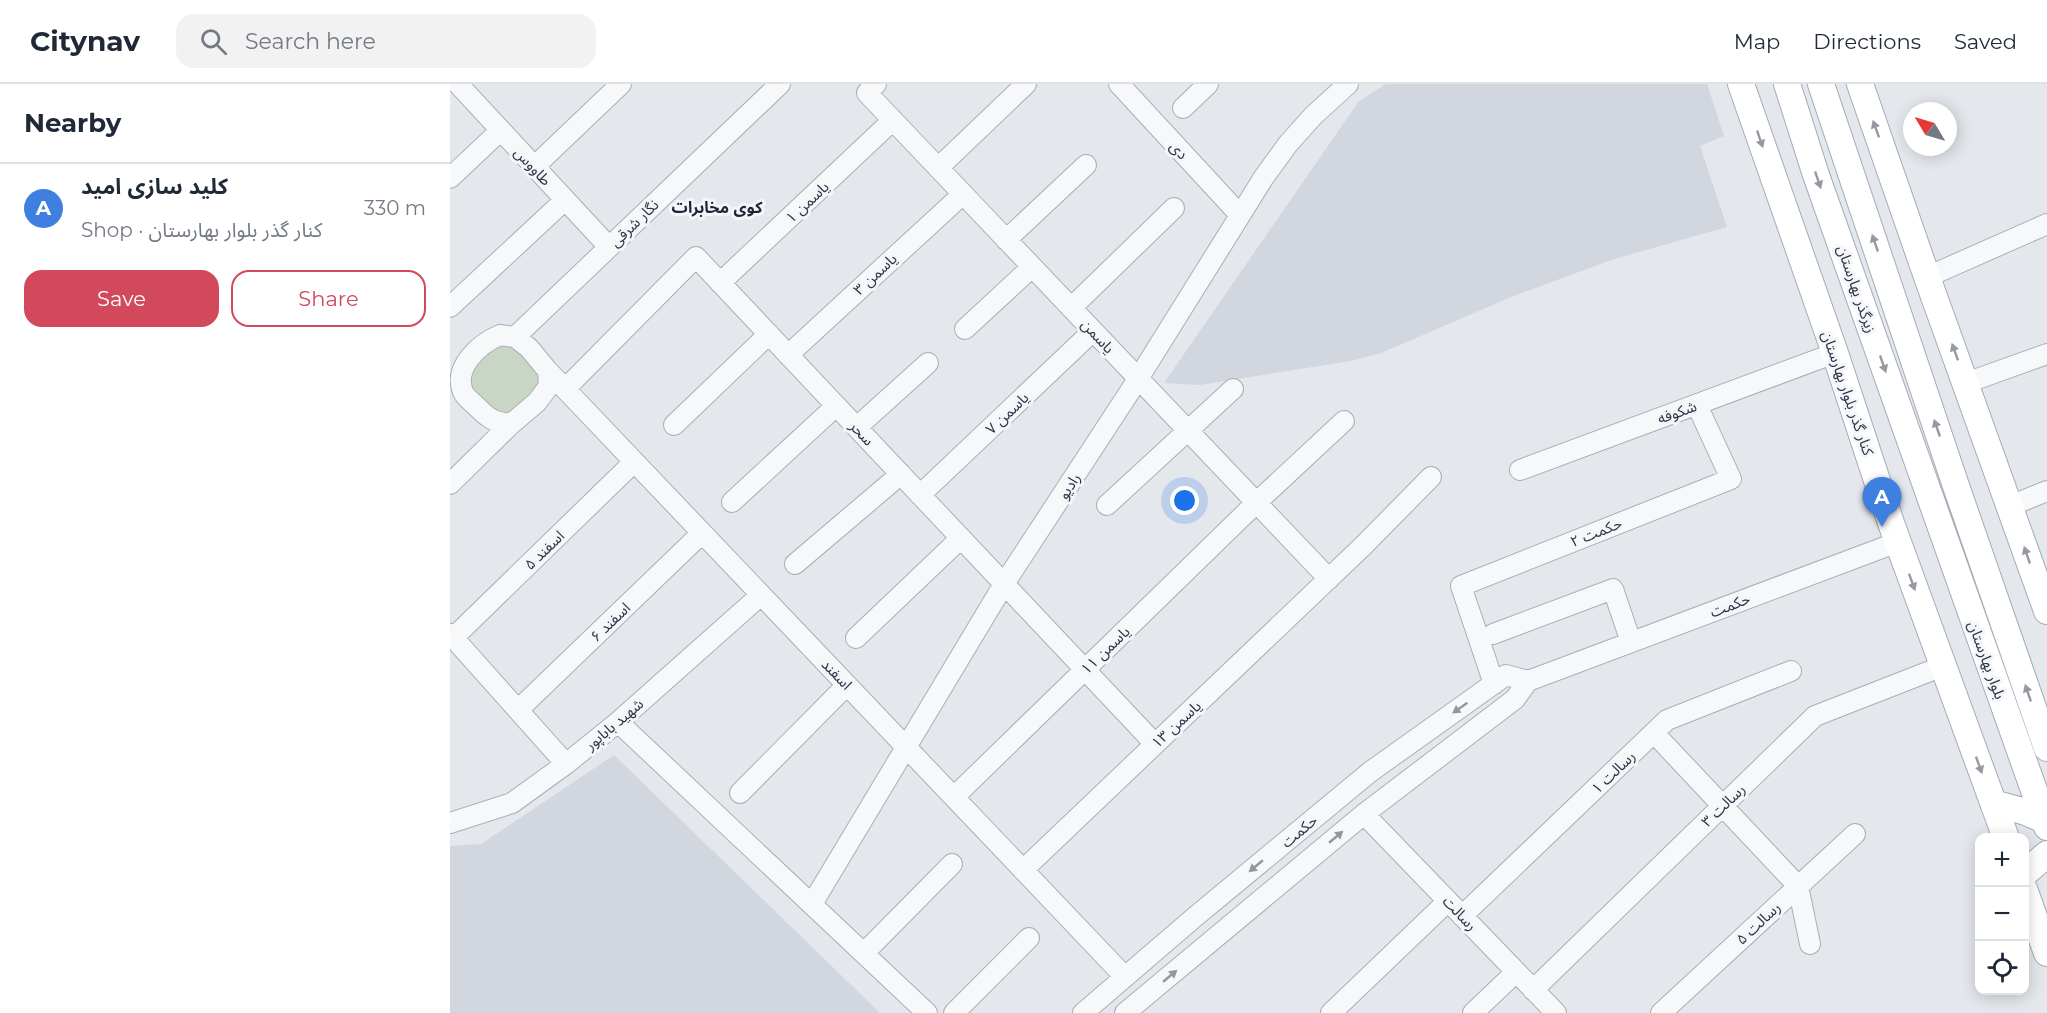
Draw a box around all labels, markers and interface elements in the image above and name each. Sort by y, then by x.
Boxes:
search box [176,14,596,68]
text: Citynav [30,24,140,58]
icon: search [197,25,230,58]
text: Search here [245,28,376,55]
text: Map [1734,29,1780,54]
text: Directions [1813,29,1921,54]
text: Saved [1954,29,2017,54]
north arrow [1903,102,1957,156]
text: Nearby [24,107,121,139]
one-way arrow [1870,120,1880,138]
one-way arrow [1755,130,1765,148]
street label: دی [1166,137,1192,163]
street label: طاووس [510,143,556,189]
one-way arrow [1814,171,1824,189]
text: کلید سازی امید [81,173,228,200]
street label: یاسمن ۱ [781,177,833,227]
street label: نگار شرقی [606,195,662,251]
text: A [36,196,51,220]
text: 330 m [364,196,426,220]
district label: کوی مخابرات [672,198,763,217]
text: Shop · کنار گذر بلوار بهارستان [81,218,322,242]
one-way arrow [1869,234,1879,252]
street label: زیرگذر بهارستان [1833,243,1881,335]
street label: یاسمن ۳ [849,249,901,299]
button: Save [24,270,219,327]
button: Share [231,270,426,327]
street label: یاسمن [1077,315,1119,357]
street label: کنار گذر بلوار بهارستان [1818,328,1878,459]
one-way arrow [1949,343,1959,361]
one-way arrow [1878,355,1888,373]
street label: یاسمن ۷ [981,388,1033,438]
street label: شکوفه [1655,396,1699,428]
street label: سحر [845,416,878,450]
one-way arrow [1931,419,1941,437]
street label: رادیو [1054,469,1084,503]
pin: A [1862,478,1902,527]
your location [1170,486,1199,515]
street label: حکمت ۲ [1567,513,1625,551]
street label: اسفند ۵ [520,526,568,574]
one-way arrow [2022,546,2032,564]
one-way arrow [1908,573,1918,591]
street label: حکمت [1707,589,1753,621]
street label: اسفند ۶ [586,598,634,646]
street label: بلوار بهارستان [1964,618,2010,702]
street label: یاسمن ۱۱ [1076,622,1134,678]
street label: اسفند [818,654,856,694]
one-way arrow [2022,684,2032,702]
street label: شهید باباپور [580,694,648,756]
street label: یاسمن ۱۳ [1147,696,1205,752]
one-way arrow [1452,702,1468,714]
street label: رسالت ۱ [1587,746,1639,798]
one-way arrow [1975,756,1984,774]
street label: رسالت ۳ [1697,779,1749,831]
street label: حکمت [1277,810,1321,852]
one-way arrow [1328,831,1344,844]
map controls [1975,833,2029,995]
button: + [1975,833,2029,887]
one-way arrow [1249,859,1264,872]
button: − [1975,887,2029,941]
street label: رسالت [1439,891,1481,935]
street label: رسالت ۵ [1732,898,1784,948]
button: locate [1975,941,2029,995]
one-way arrow [1162,969,1178,982]

